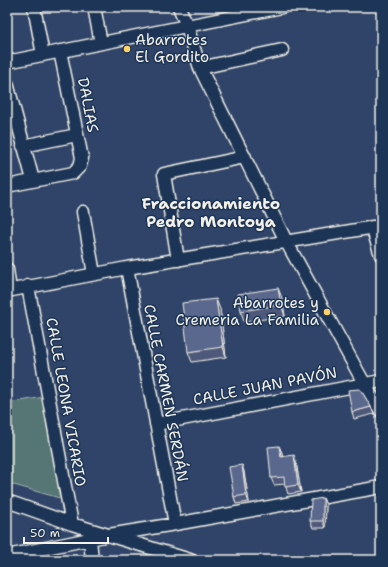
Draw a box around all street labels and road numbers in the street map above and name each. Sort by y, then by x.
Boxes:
street label: DALIAS [73,76,103,134]
street label: CALLE CARMEN SERDÁN [139,302,194,483]
street label: CALLE LEONA VICARIO [41,316,91,488]
street label: CALLE JUAN PAVÓN [191,361,339,410]

